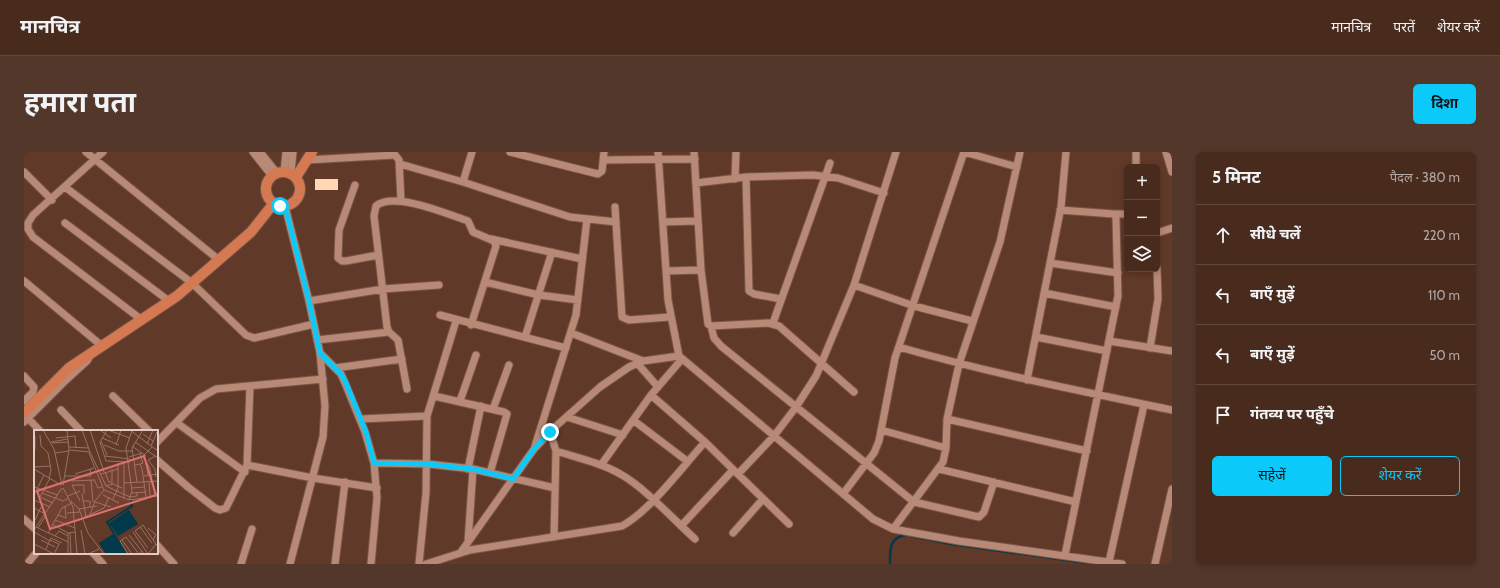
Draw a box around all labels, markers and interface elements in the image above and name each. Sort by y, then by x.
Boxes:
text: मानचित्र [20,15,80,38]
text: मानचित्र [1331,18,1371,36]
text: परतें [1393,18,1415,36]
text: शेयर करें [1437,18,1480,36]
button: दिशा [1413,84,1476,124]
text: हमारा पता [24,85,136,119]
map controls [1124,164,1160,272]
button: + [1124,164,1160,200]
text: 5 मिनट [1212,167,1261,187]
text: पैदल · 380 m [1390,169,1460,185]
route start [271,197,289,215]
button: − [1124,200,1160,236]
icon: ahead [1212,224,1234,246]
text: सीधे चलें [1250,225,1301,243]
text: 220 m [1423,227,1460,243]
button: layers [1124,236,1160,272]
icon: left [1212,284,1234,306]
text: बाएँ मुड़ें [1250,285,1295,303]
text: 110 m [1428,287,1460,303]
icon: left [1212,344,1234,366]
text: बाएँ मुड़ें [1250,345,1295,363]
text: 50 m [1430,347,1460,363]
icon: arrive [1212,404,1234,426]
text: गंतव्य पर पहुँचे [1250,405,1334,423]
route end [541,423,559,441]
inset map [34,430,158,554]
button: सहेजें [1212,456,1332,496]
button: शेयर करें [1340,456,1460,496]

